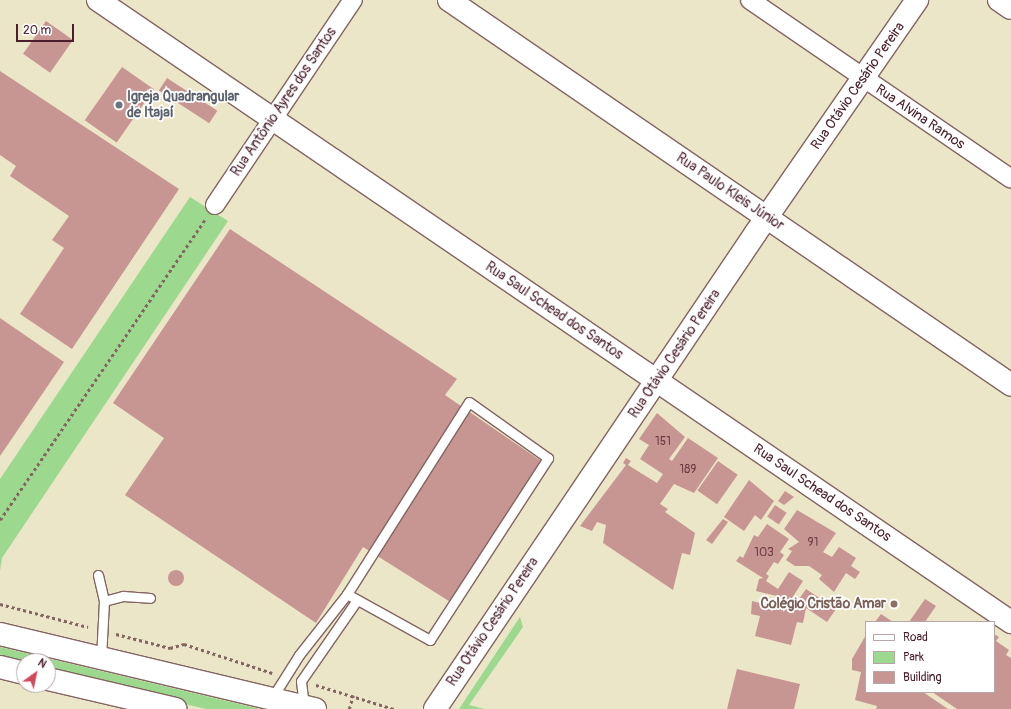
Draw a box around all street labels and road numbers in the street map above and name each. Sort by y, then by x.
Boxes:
street label: Rua Otávio Cesário Pereira [808,19,908,153]
street label: Rua Antônio Ayres dos Santos [228,24,340,180]
street label: Rua Alvina Ramos [872,81,968,153]
street label: Rua Paulo Kleis Júnior [673,150,787,234]
street label: Rua Saul Schead dos Santos [482,259,626,363]
street label: Rua Otávio Cesário Pereira [626,286,724,422]
street label: Rua Saul Schead dos Santos [750,441,894,545]
street label: Rua Otávio Cesário Pereira [444,554,542,690]

